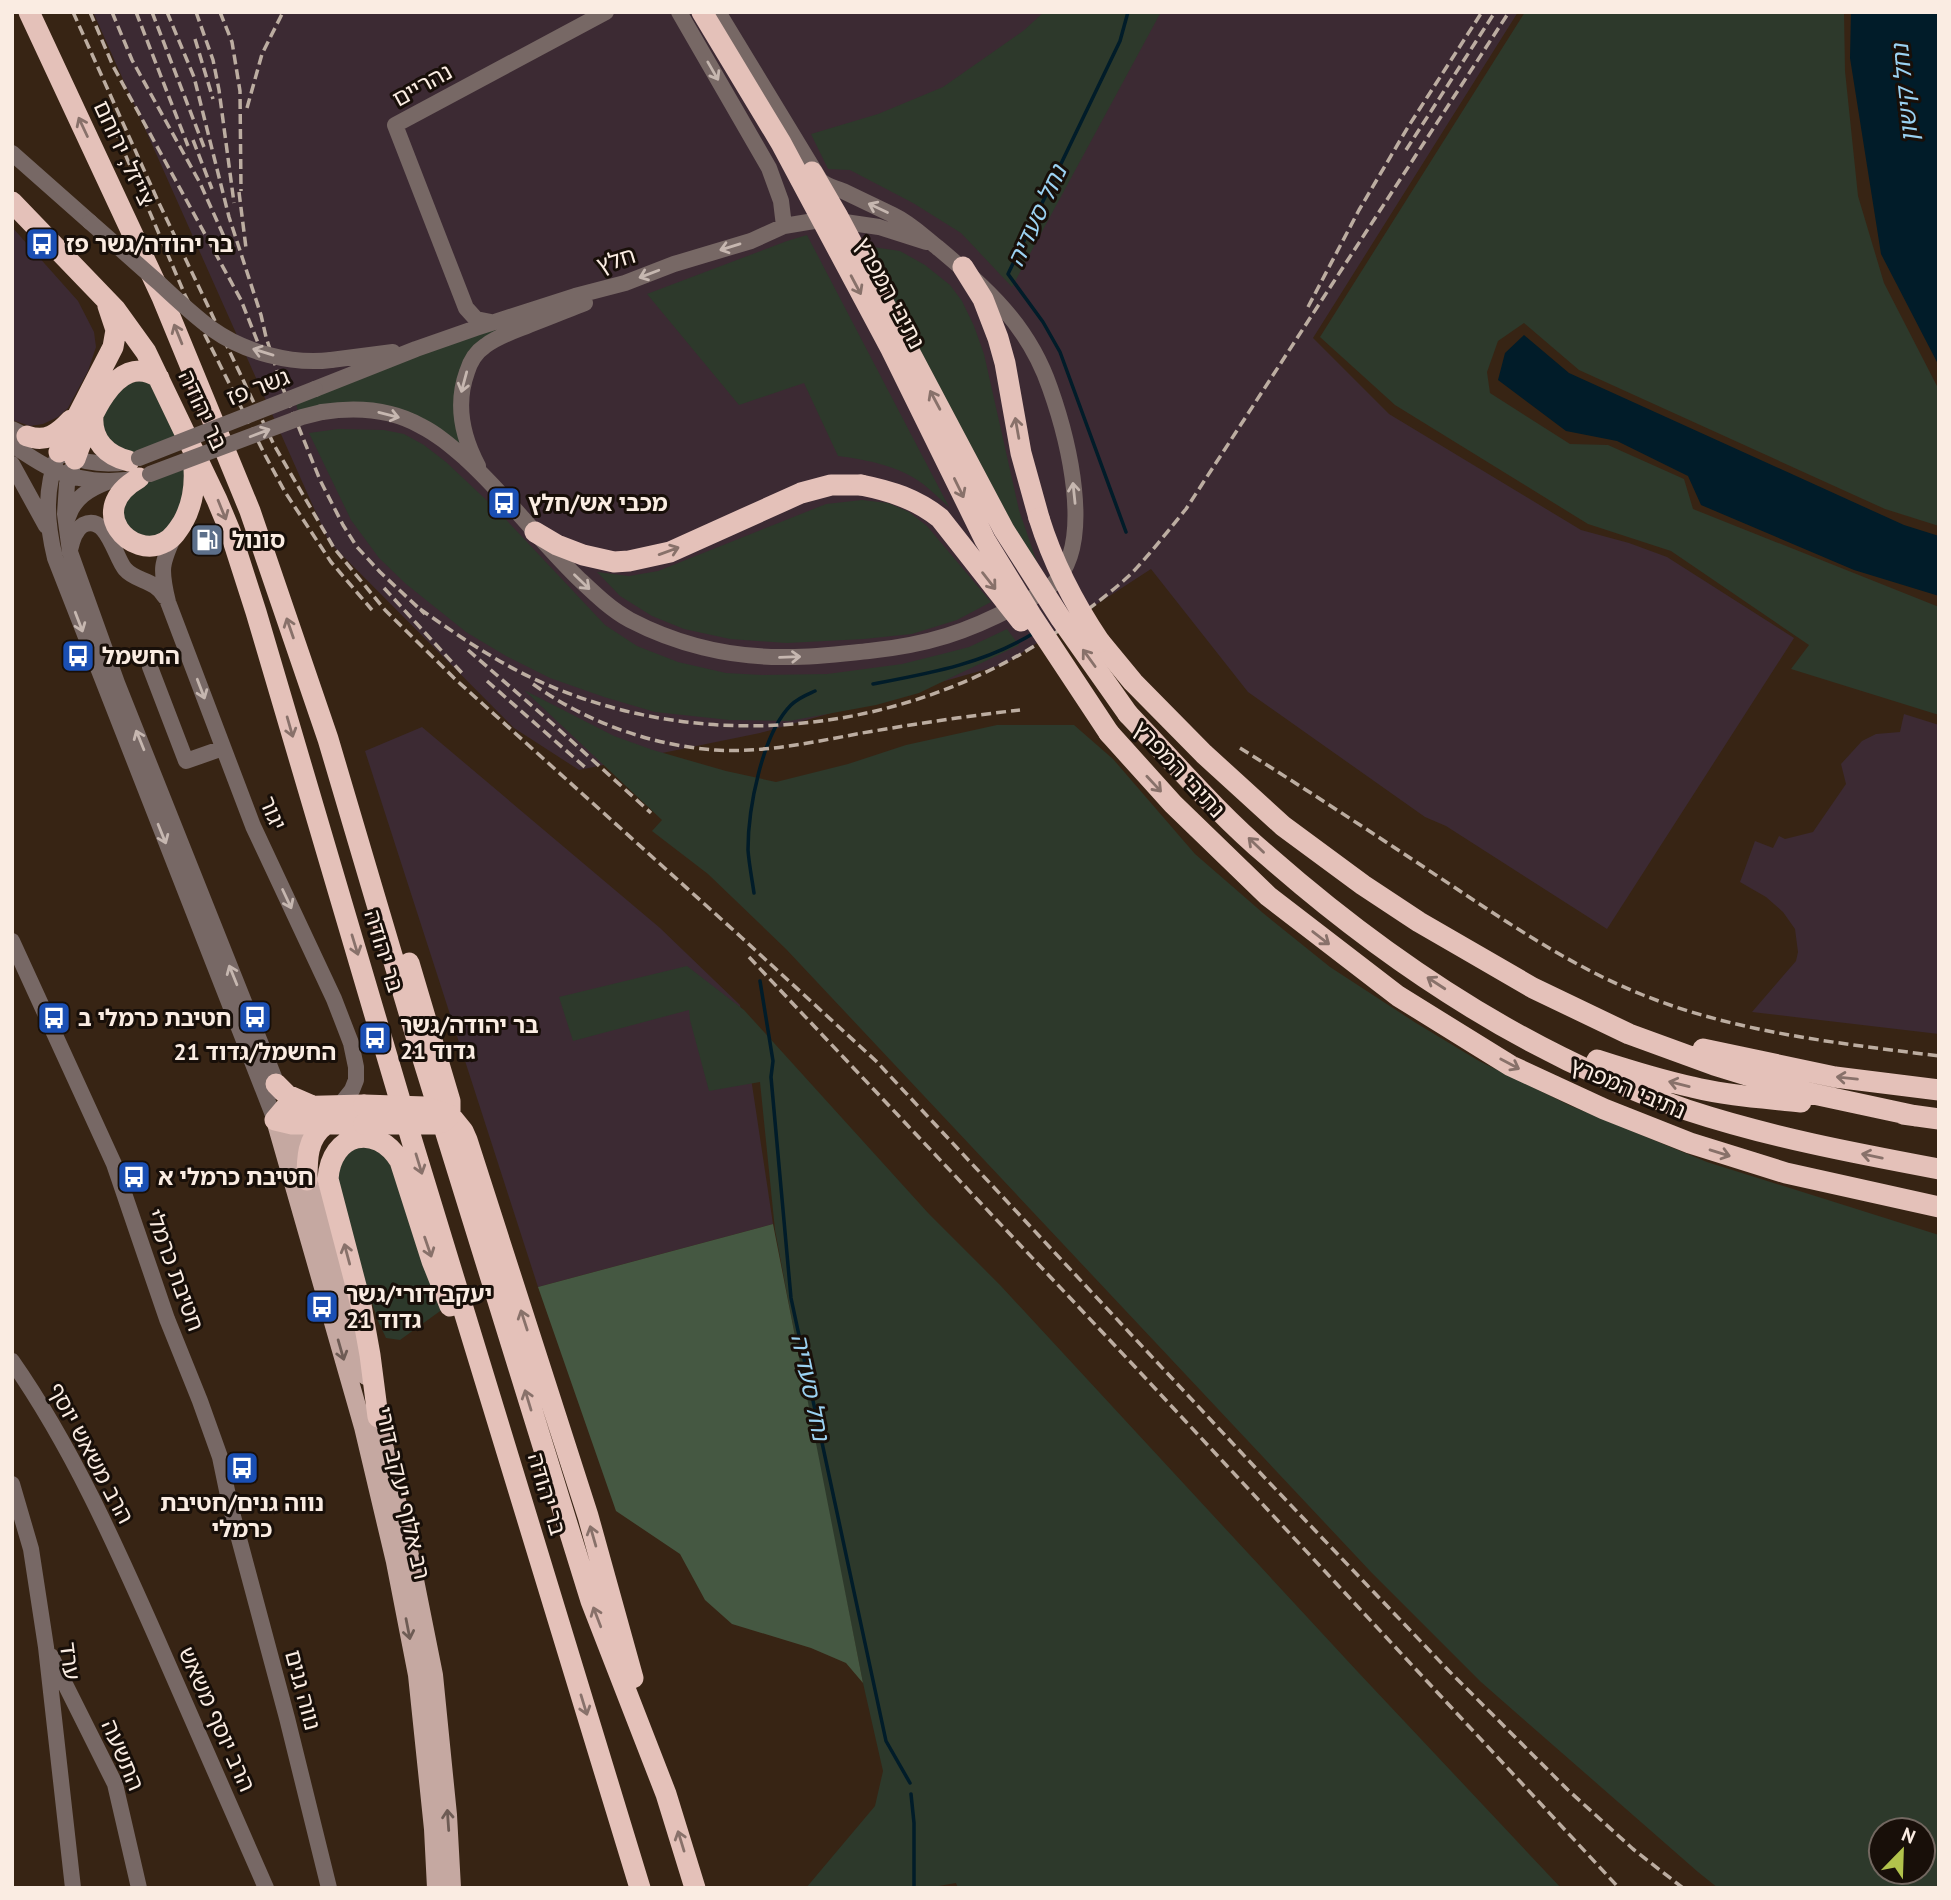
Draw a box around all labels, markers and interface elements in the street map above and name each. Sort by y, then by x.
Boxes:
water label: נחל קישון [1884,40,1925,144]
street label: נהריים [387,56,457,113]
one-way arrow [706,61,720,81]
street label: צייזל, ירוחם [87,96,161,210]
one-way arrow [76,117,90,138]
water label: נחל סעדיה [1000,158,1074,271]
one-way arrow [868,201,889,214]
bus stop icon: בר יהודה/גשר פז [23,225,61,263]
place label: בר יהודה/גשר פז [66,229,234,258]
street label: נתיבי המפרץ [849,232,932,354]
street label: חלץ [593,240,639,279]
one-way arrow [719,242,741,255]
one-way arrow [639,268,661,281]
one-way arrow [850,274,864,295]
one-way arrow [170,324,183,346]
one-way arrow [253,345,275,358]
street label: גשר פז [222,361,294,412]
street label: בר יהודה [172,365,235,454]
one-way arrow [457,370,470,393]
one-way arrow [928,390,942,410]
one-way arrow [377,409,400,422]
one-way arrow [1009,417,1023,440]
one-way arrow [248,425,270,438]
one-way arrow [953,477,966,498]
one-way arrow [1067,482,1080,505]
bus stop icon: מכבי אש/חלץ [485,484,523,522]
place label: מכבי אש/חלץ [528,488,668,517]
one-way arrow [216,499,229,521]
fuel station icon: סונול [188,521,226,559]
place label: סונול [232,525,285,554]
one-way arrow [658,544,680,556]
one-way arrow [981,571,997,589]
one-way arrow [573,573,590,590]
one-way arrow [73,611,86,633]
one-way arrow [283,617,295,639]
bus stop icon: החשמל [59,637,97,675]
place label: החשמל [102,641,180,670]
one-way arrow [1081,649,1096,668]
one-way arrow [778,650,801,663]
one-way arrow [195,677,208,699]
street label: נתיבי המפרץ [1127,714,1232,823]
one-way arrow [284,716,297,738]
one-way arrow [133,730,146,752]
one-way arrow [1146,775,1163,792]
street label: יגור [253,791,293,834]
one-way arrow [157,822,170,844]
one-way arrow [1248,837,1265,854]
one-way arrow [281,888,294,909]
street label: בר יהודה [358,906,411,996]
one-way arrow [1312,931,1330,946]
one-way arrow [349,934,362,956]
one-way arrow [226,964,239,986]
one-way arrow [1427,976,1446,991]
bus stop icon: החשמל/גדוד 21 [236,998,274,1036]
bus stop icon: חטיבת כרמלי ב [35,999,73,1037]
place label: חטיבת כרמלי ב [78,1003,232,1032]
place label: בר יהודה/גשר גדוד 21 [400,1010,539,1065]
bus stop icon: בר יהודה/גשר גדוד 21 [356,1019,394,1057]
place label: החשמל/גדוד 21 [174,1037,336,1066]
street label: נתיבי המפרץ [1566,1050,1690,1125]
one-way arrow [1499,1058,1520,1072]
one-way arrow [1836,1072,1859,1085]
one-way arrow [1668,1077,1690,1090]
one-way arrow [1708,1147,1730,1160]
one-way arrow [1861,1149,1884,1163]
one-way arrow [414,1152,427,1174]
bus stop icon: חטיבת כרמלי א [115,1158,153,1196]
place label: חטיבת כרמלי א [158,1162,314,1191]
street label: חטיבת כרמלי [140,1205,211,1335]
one-way arrow [423,1236,435,1258]
one-way arrow [340,1243,353,1266]
place label: יעקב דורי/גשר גדוד 21 [346,1279,492,1334]
bus stop icon: יעקב דורי/גשר גדוד 21 [303,1288,341,1326]
one-way arrow [517,1309,530,1331]
water label: נחל סעדיה [784,1331,837,1445]
one-way arrow [335,1338,348,1361]
street label: הרב משאש יוסף [42,1377,141,1528]
one-way arrow [521,1389,534,1411]
street label: רב אלוף יעקב דורי [370,1404,437,1582]
bus stop icon: נווה גנים/חטיבת כרמלי [223,1449,261,1487]
street label: בר יהודה [522,1449,573,1539]
place label: נווה גנים/חטיבת כרמלי [160,1488,324,1543]
one-way arrow [586,1526,599,1548]
one-way arrow [589,1606,602,1628]
one-way arrow [402,1617,415,1640]
street label: ערד [54,1640,87,1682]
street label: הרב יוסף משאש [173,1642,262,1796]
street label: נווה גנים [279,1647,328,1733]
one-way arrow [578,1694,591,1716]
street label: התשעה [96,1715,151,1795]
one-way arrow [441,1809,454,1831]
north arrow [1867,1816,1937,1886]
text: N [1898,1822,1919,1849]
one-way arrow [673,1830,686,1852]

